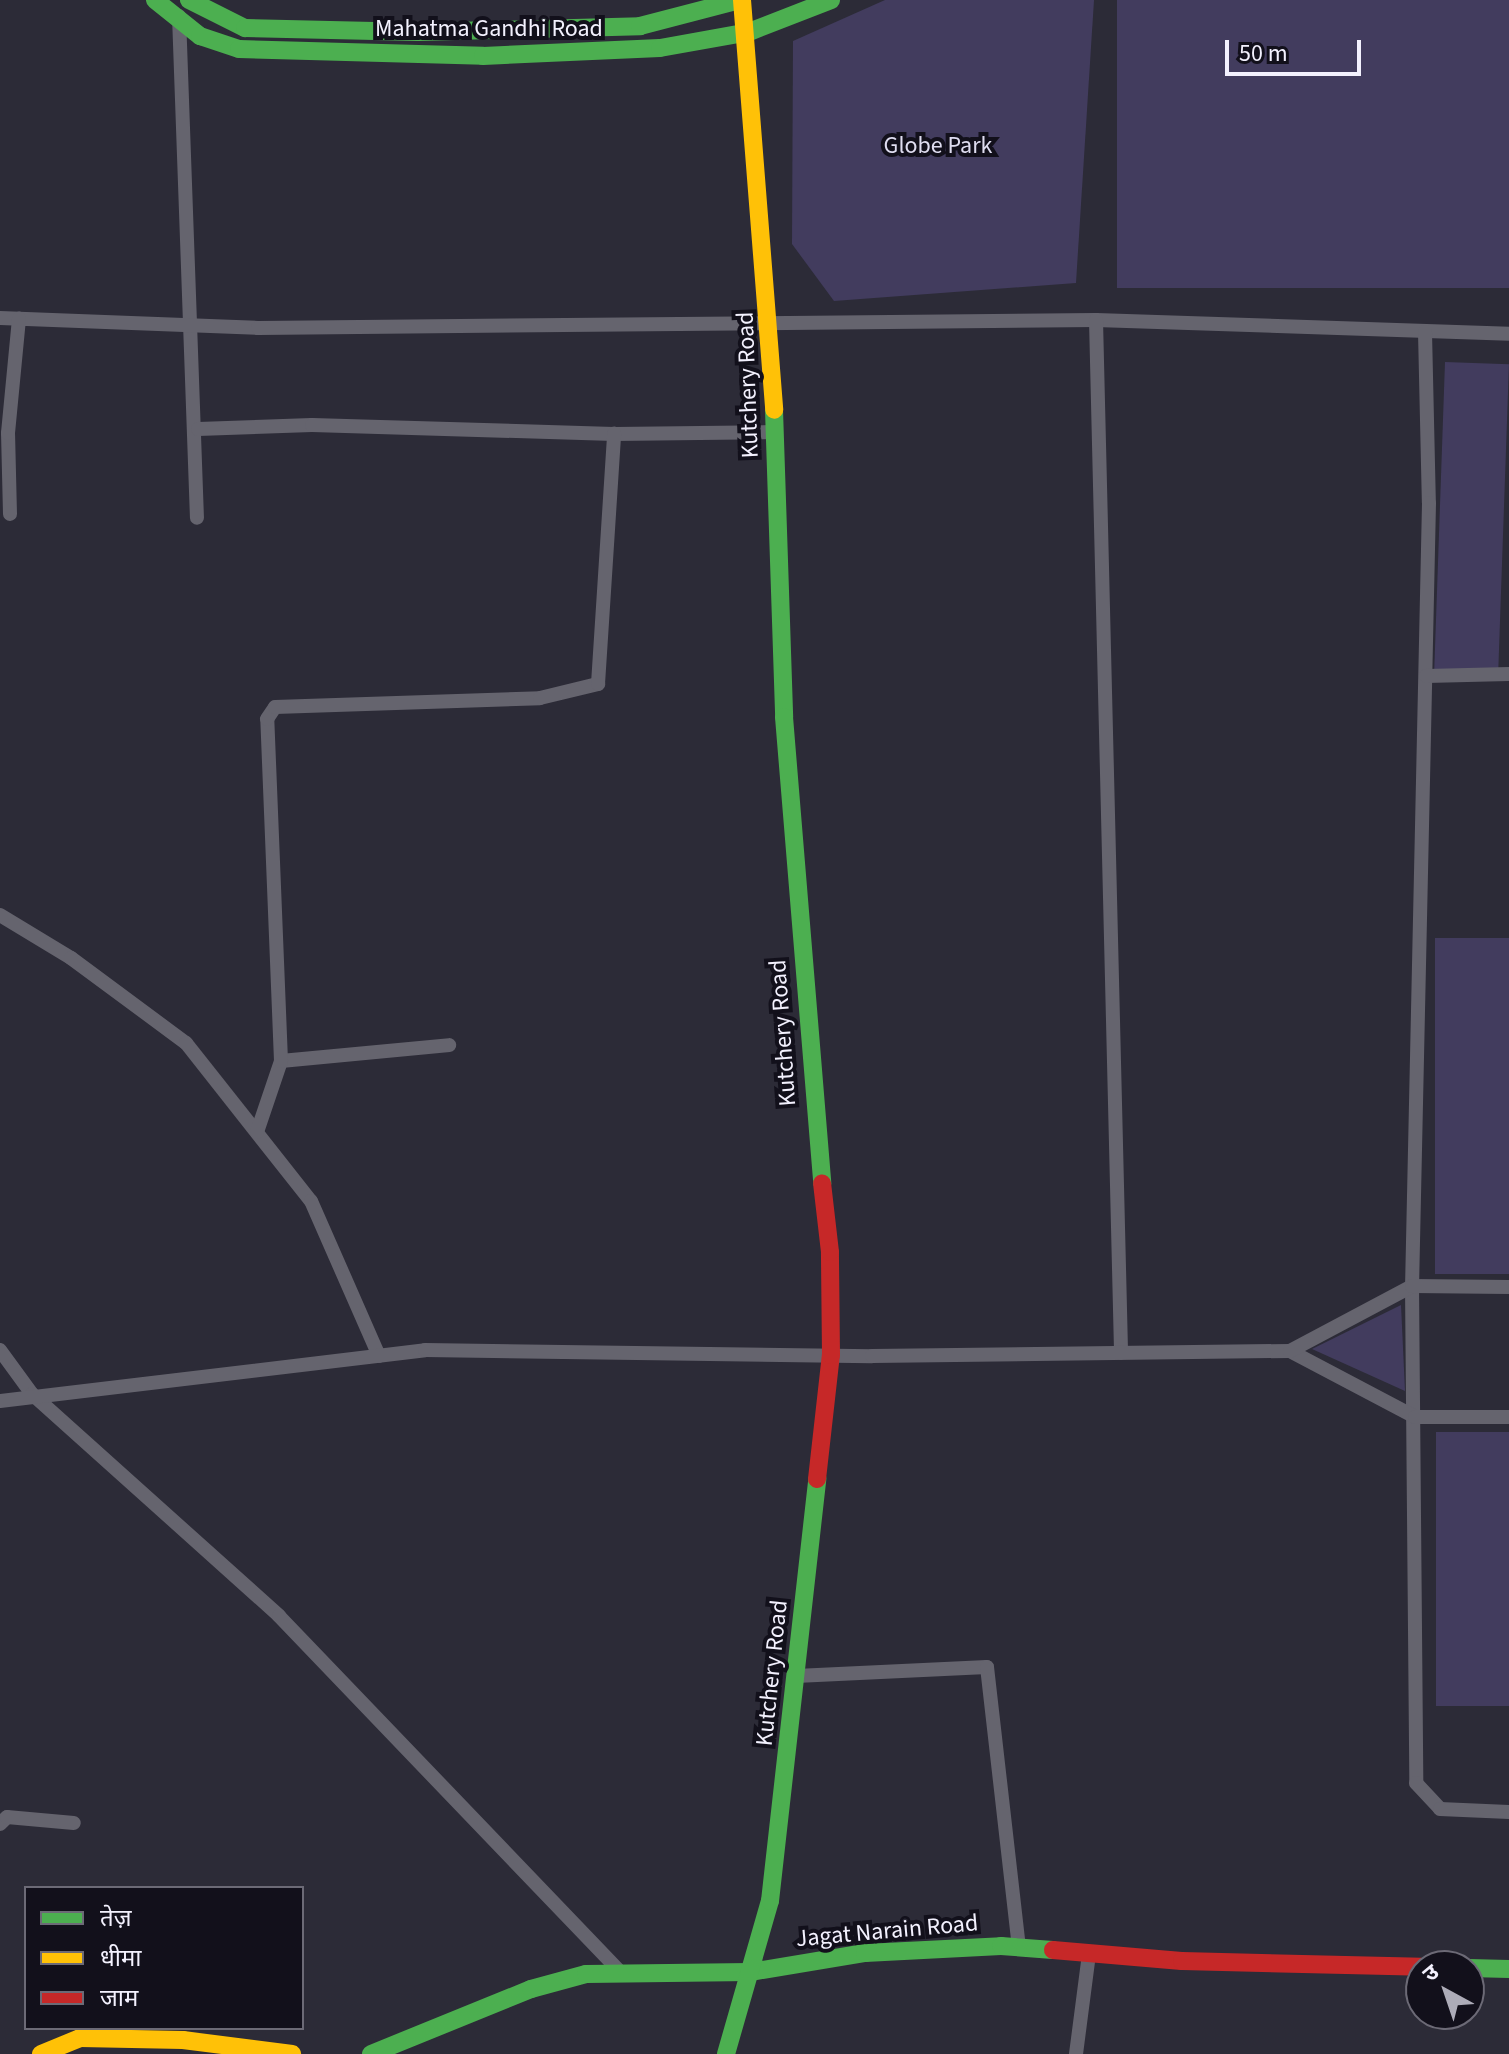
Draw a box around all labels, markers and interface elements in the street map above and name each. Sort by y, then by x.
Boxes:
street label: Mahatma Gandhi Road [375,15,603,43]
scale bar [1229,24,1365,74]
text: 50 m [1239,36,1288,71]
park label: Globe Park [884,132,992,160]
street label: Kutchery Road [731,311,765,459]
street label: Kutchery Road [764,959,802,1107]
street label: Kutchery Road [750,1599,794,1747]
legend [24,1886,304,2030]
text: तेज़ [100,1901,132,1936]
street label: Jagat Narain Road [795,1909,979,1953]
text: धीमा [100,1941,142,1976]
north arrow [1405,1950,1485,2030]
text: उ [1416,1957,1446,1990]
text: जाम [100,1981,138,2016]

